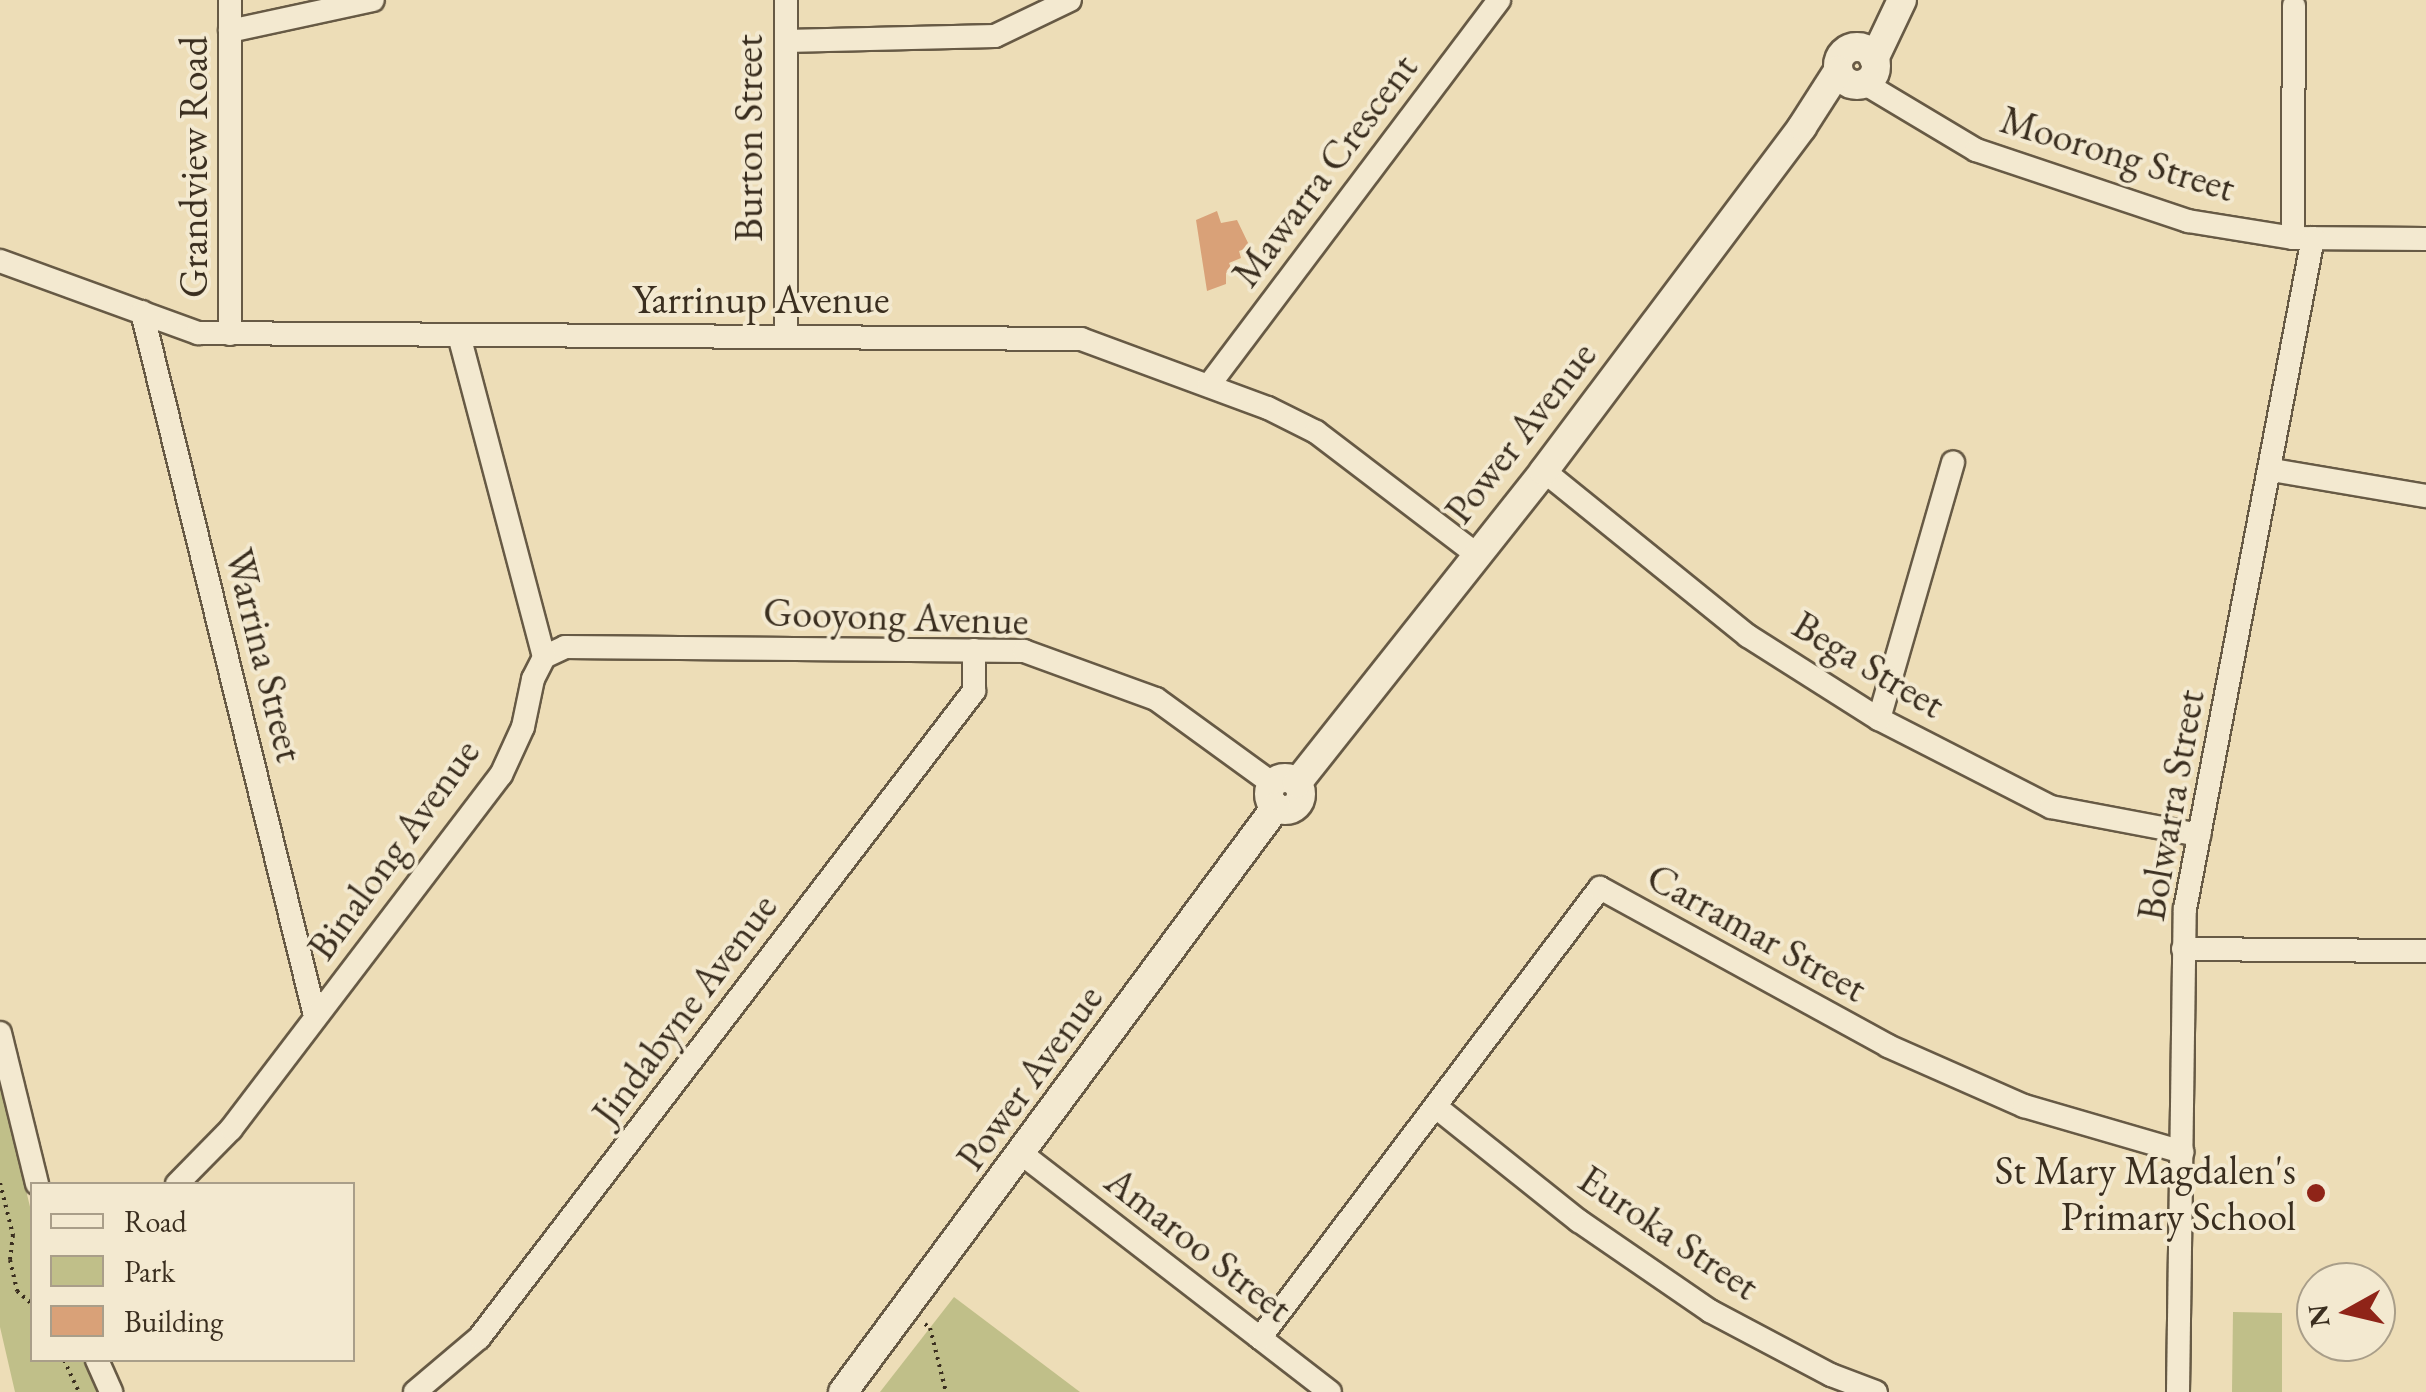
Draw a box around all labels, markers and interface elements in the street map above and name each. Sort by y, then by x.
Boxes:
street label: Burton Street [724,34,772,242]
street label: Grandview Road [169,36,217,298]
street label: Mawarra Crescent [1221,44,1427,296]
street label: Moorong Street [1995,95,2241,211]
street label: Yarrinup Avenue [632,275,890,323]
street label: Power Avenue [1434,332,1606,532]
street label: Warrina Street [215,543,315,767]
street label: Gooyong Avenue [763,587,1029,645]
street label: Bega Street [1784,600,1954,728]
street label: Bolwarra Street [2126,686,2214,924]
street label: Binalong Avenue [297,729,489,969]
street label: Carramar Street [1639,852,1875,1012]
street label: Jindabyne Avenue [581,884,787,1134]
street label: Power Avenue [946,975,1112,1179]
place label: St Mary Magdalen's Primary School [1995,1146,2296,1240]
street label: Euroka Street [1570,1154,1768,1310]
street label: Amaroo Street [1096,1156,1302,1332]
legend [30,1182,355,1362]
marker: St Mary Magdalen's Primary School [2305,1182,2327,1204]
text: Road [124,1202,187,1241]
text: Park [124,1252,175,1291]
north arrow [2296,1262,2396,1362]
text: Building [124,1302,223,1341]
text: N [2299,1302,2338,1330]

